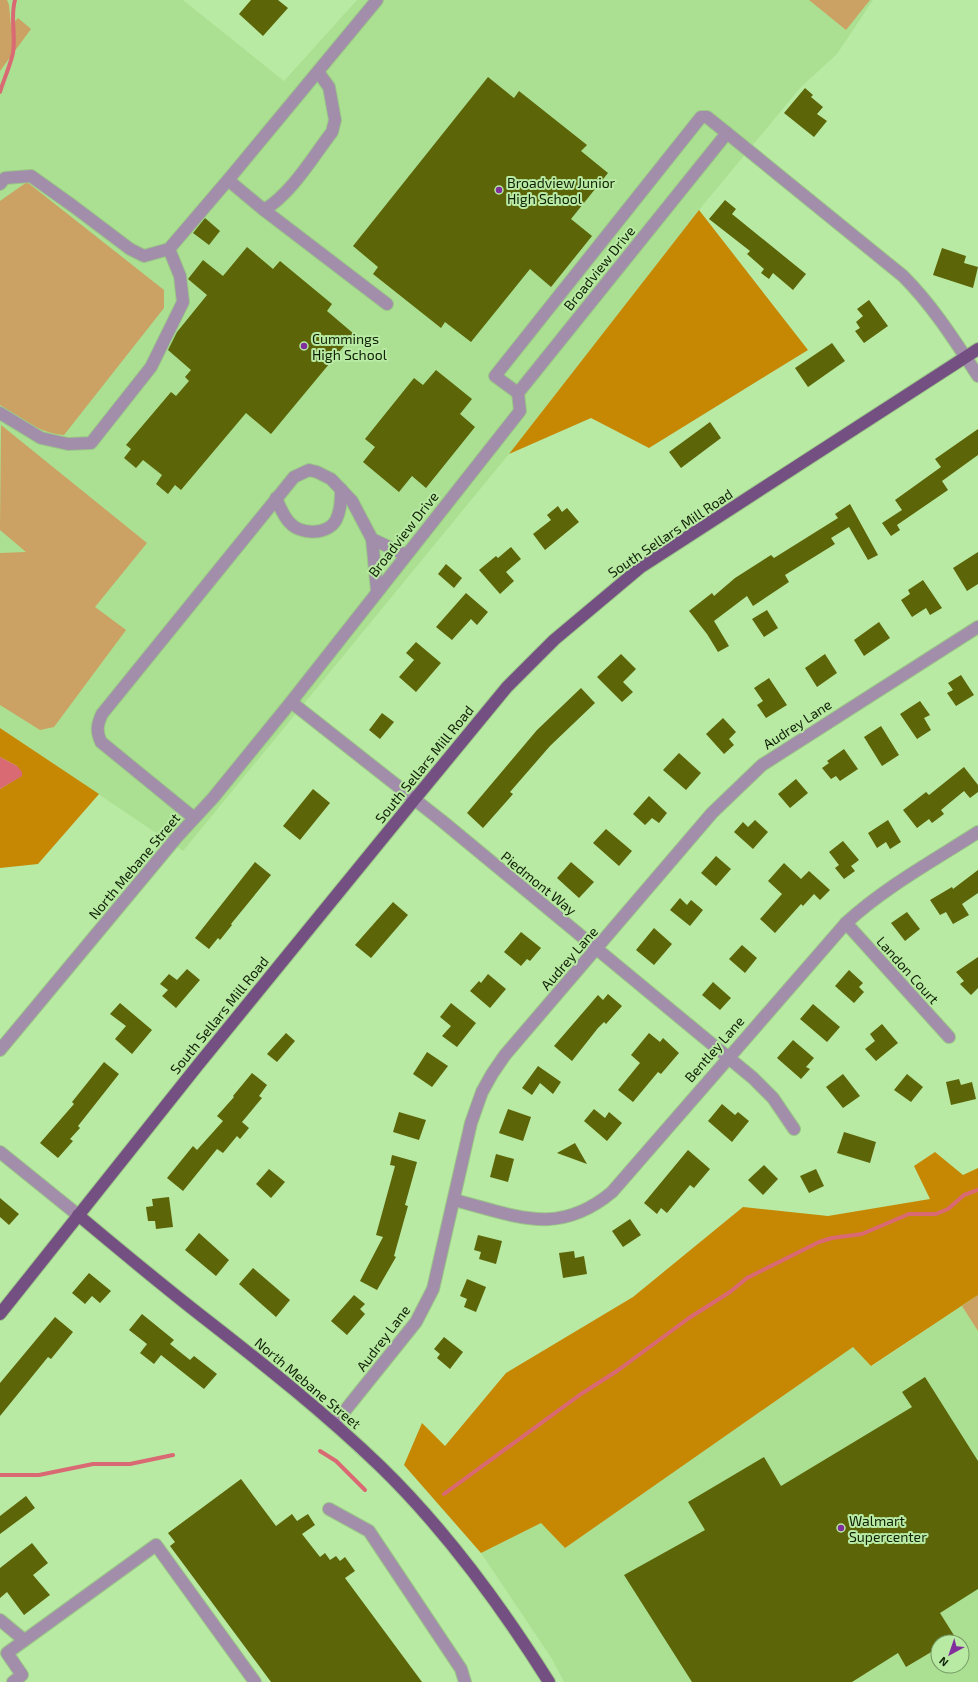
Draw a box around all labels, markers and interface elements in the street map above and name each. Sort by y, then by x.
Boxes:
place label: Broadview Junior High School [507,174,616,207]
marker: Broadview Junior High School [494,185,504,195]
street label: Broadview Drive [560,222,638,314]
place label: Cummings High School [312,330,388,363]
marker: Cummings High School [299,341,309,351]
street label: South Sellars Mill Road [604,485,736,581]
street label: Broadview Drive [364,488,442,580]
street label: Audrey Lane [760,696,834,752]
street label: South Sellars Mill Road [371,702,477,826]
street label: North Mebane Street [85,810,183,922]
street label: Piedmont Way [498,847,581,919]
street label: Audrey Lane [537,923,601,993]
street label: Landon Court [873,933,943,1007]
street label: South Sellars Mill Road [166,953,272,1077]
street label: Bentley Lane [681,1012,747,1086]
street label: Audrey Lane [353,1302,413,1374]
street label: North Mebane Street [252,1334,364,1432]
place label: Walmart Supercenter [849,1512,927,1545]
marker: Walmart Supercenter [836,1523,846,1533]
north arrow [930,1634,970,1674]
text: N [936,1654,950,1670]

